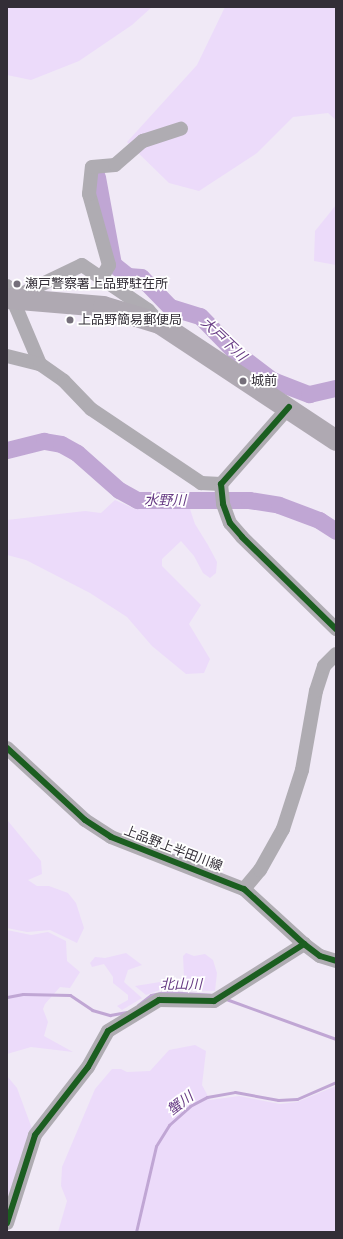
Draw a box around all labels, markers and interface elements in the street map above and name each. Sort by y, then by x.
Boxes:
place label: 瀬戸警察署上品野駐在所 [25,276,168,292]
marker: 瀬戸警察署上品野駐在所 [12,279,22,289]
place label: 上品野簡易郵便局 [78,312,182,328]
water label: 大戸下川 [198,314,250,364]
marker: 上品野簡易郵便局 [65,315,75,325]
place label: 城前 [251,373,277,389]
marker: 城前 [238,376,248,386]
water label: 水野川 [144,492,186,508]
street label: 上品野上半田川線 [122,823,224,875]
water label: 北山川 [160,976,202,992]
water label: 蟹川 [164,1088,196,1118]

